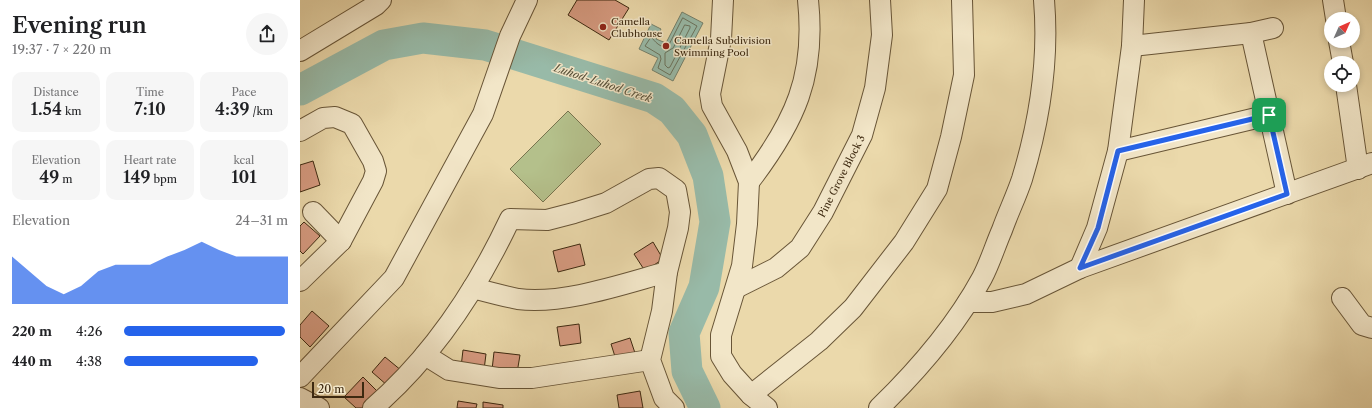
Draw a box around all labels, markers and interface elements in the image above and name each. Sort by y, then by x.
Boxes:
text: Evening run [12,12,147,39]
north arrow [1324,12,1360,48]
map controls [1324,12,1360,92]
button: share [246,13,288,55]
place label: Camella Clubhouse [611,15,663,40]
marker: Camella Clubhouse [598,22,608,32]
place label: Camella Subdivision Swimming Pool [674,34,772,59]
text: 19:37 · 7 × 220 m [12,41,111,57]
marker: Camella Subdivision Swimming Pool [661,41,671,51]
button: locate [1324,56,1360,92]
water label: Luhod-Luhod Creek [551,60,654,106]
text: Distance [33,85,79,99]
text: Time [136,85,164,99]
text: Pace [232,85,256,99]
pin [1252,98,1286,132]
text: 1.54 [31,99,62,119]
text: 7:10 [134,99,166,119]
text: 4:39 [215,99,250,119]
text: km [62,104,81,118]
text: /km [250,104,273,118]
icon: arrive [1258,104,1280,126]
street label: Pine Grove Block 3 [815,133,868,220]
text: Elevation [31,153,81,167]
text: Heart rate [123,153,177,167]
text: kcal [234,153,254,167]
text: 49 [39,167,59,187]
text: 149 [123,167,150,187]
text: 101 [231,167,257,187]
text: m [59,172,73,186]
text: bpm [150,172,177,186]
text: Elevation [12,212,70,228]
text: 24–31 m [235,212,288,228]
text: 220 m [12,323,52,339]
text: 4:26 [76,323,102,339]
text: 440 m [12,353,52,369]
text: 4:38 [76,353,102,369]
scale bar [312,380,364,399]
text: 20 m [318,382,344,396]

